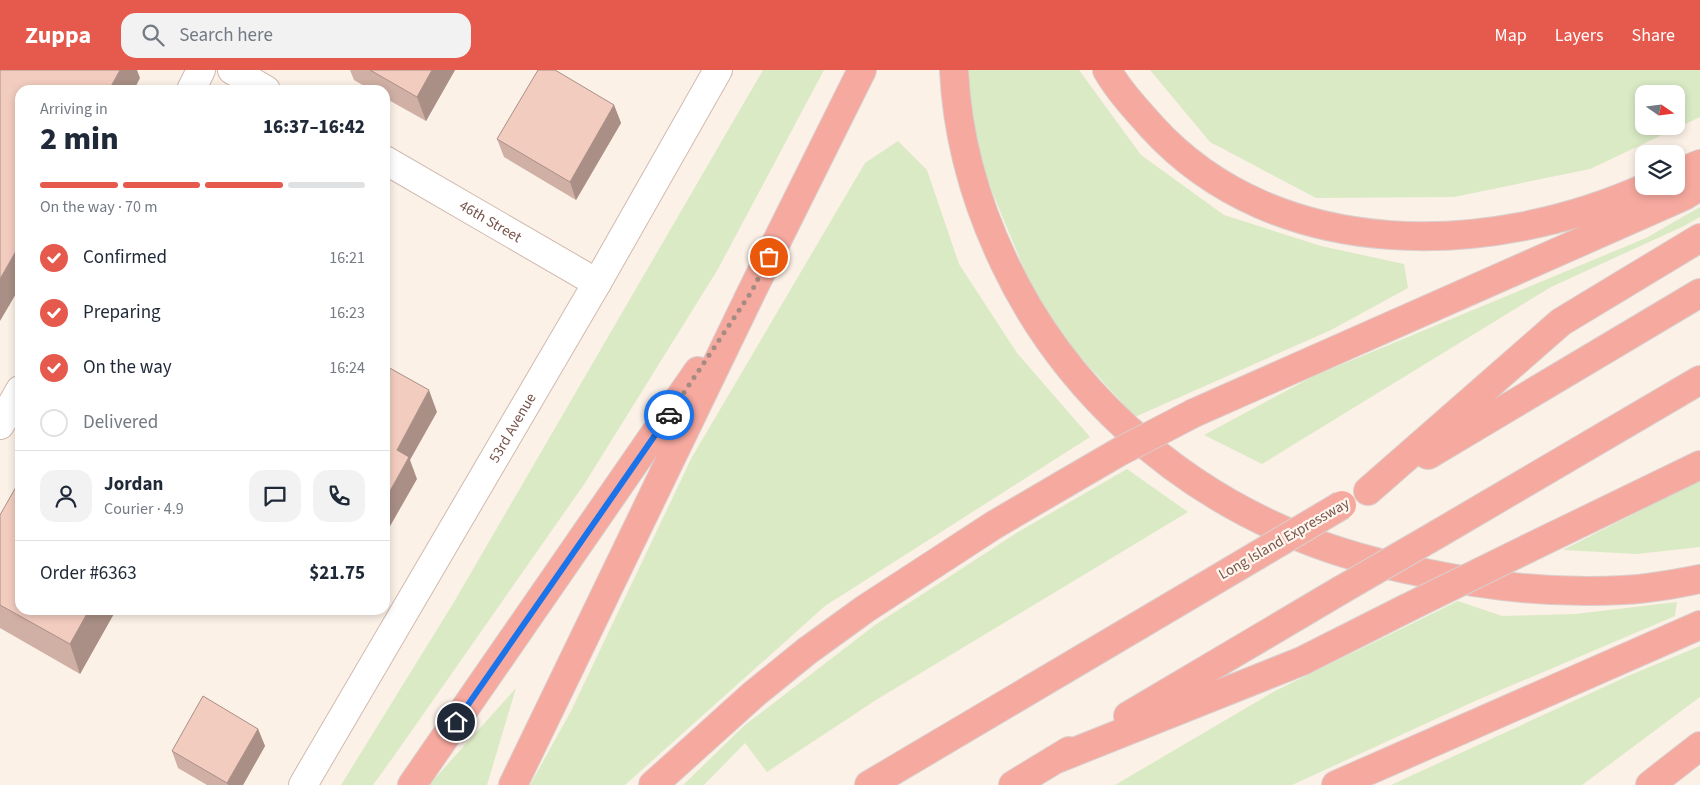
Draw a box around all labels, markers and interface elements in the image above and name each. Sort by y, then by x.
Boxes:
search box [121,13,471,58]
text: Zuppa [25,18,91,53]
icon: search [139,21,167,49]
text: Search here [179,22,273,49]
text: Map [1495,23,1527,48]
text: Layers [1555,23,1604,48]
text: Share [1632,23,1675,48]
north arrow [1635,85,1685,135]
map controls [1635,85,1685,195]
text: Arriving in [40,98,108,120]
text: 16:37–16:42 [263,114,365,141]
text: 2 min [40,116,119,162]
button: layers [1635,145,1685,195]
street label: 46th Street [455,195,526,248]
text: On the way · 70 m [40,196,157,218]
pin [748,236,790,278]
icon: bag [755,243,783,271]
icon: check [40,244,68,272]
text: Confirmed [83,244,167,271]
text: 16:21 [329,247,365,269]
icon: check [40,299,68,327]
text: Preparing [83,299,161,326]
text: 16:23 [329,302,365,324]
icon: check [40,354,68,382]
text: On the way [83,354,172,381]
text: 16:24 [329,357,365,379]
street label: 53rd Avenue [484,389,541,467]
courier [644,390,694,440]
icon: car [655,401,683,429]
text: Delivered [83,409,158,436]
button: person [40,470,92,522]
button: chat [249,470,301,522]
button: phone [313,470,365,522]
text: Jordan [104,471,163,498]
street label: Long Island Expressway [1215,493,1353,585]
text: Courier · 4.9 [104,498,184,520]
text: Order #6363 [40,560,137,587]
text: $21.75 [309,560,365,587]
pin [435,701,477,743]
icon: home [442,708,470,736]

